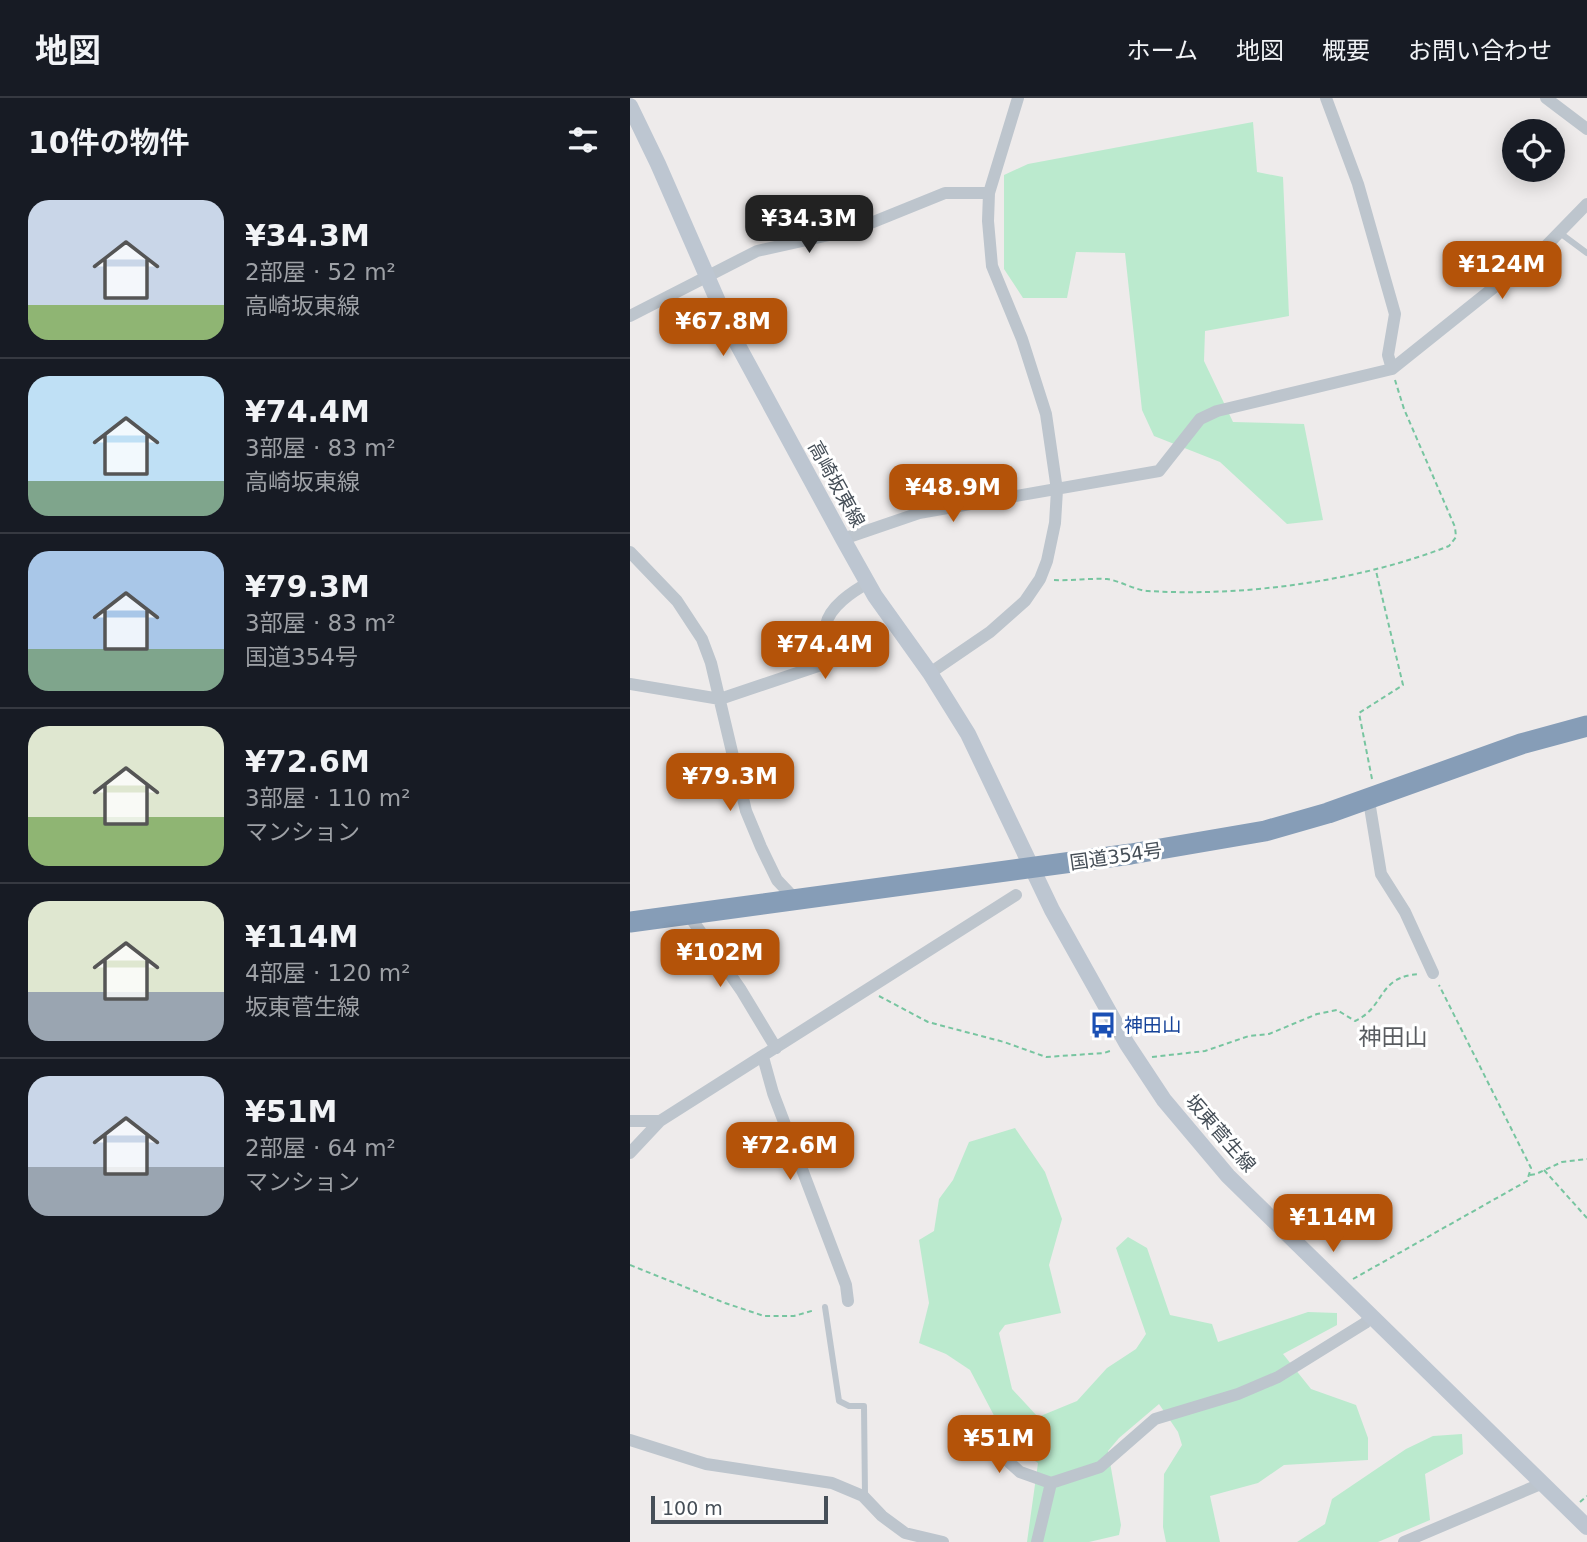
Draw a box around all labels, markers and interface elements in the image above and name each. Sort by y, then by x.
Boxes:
text: 地図 [35,31,101,70]
text: ホーム [1127,37,1198,65]
text: 地図 [1236,37,1284,65]
text: 概要 [1322,37,1370,65]
text: お問い合わせ [1408,37,1552,65]
map controls [1502,119,1565,182]
button: locate [1502,119,1565,182]
icon: filters [564,121,602,159]
text: 10件の物件 [28,125,190,160]
pin: ¥34.3M [752,195,866,255]
text: ¥34.3M [761,205,857,231]
text: ¥34.3M [245,218,370,253]
icon: home [84,228,168,312]
pin: ¥124M [1453,242,1551,301]
text: ¥124M [1459,251,1545,277]
text: 2部屋 · 52 m² [245,259,396,285]
text: 高崎坂東線 [245,293,360,319]
pin: ¥67.8M [666,299,780,358]
text: ¥67.8M [675,308,771,334]
text: ¥74.4M [245,394,370,429]
icon: home [84,404,168,488]
text: 3部屋 · 83 m² [245,435,396,461]
street label: 高崎坂東線 [804,437,870,531]
pin: ¥48.9M [896,464,1010,524]
text: 高崎坂東線 [245,469,360,495]
text: ¥48.9M [905,474,1001,500]
text: ¥79.3M [245,569,370,604]
icon: home [84,579,168,663]
text: 3部屋 · 83 m² [245,610,396,636]
pin: ¥74.4M [768,622,882,681]
text: ¥74.4M [777,631,873,657]
text: 国道354号 [245,644,358,670]
text: ¥72.6M [245,744,370,779]
icon: home [84,754,168,838]
pin: ¥79.3M [673,754,787,813]
text: ¥79.3M [682,763,778,789]
text: 3部屋 · 110 m² [245,785,410,811]
text: マンション [245,819,360,845]
street label: 国道354号 [1068,839,1164,873]
text: ¥114M [245,919,358,954]
icon: home [84,929,168,1013]
pin: ¥102M [671,930,769,989]
text: ¥102M [677,939,763,965]
text: 4部屋 · 120 m² [245,960,410,986]
text: 坂東菅生線 [245,994,360,1020]
bus stop icon: 神田山 [1088,1010,1118,1040]
place label: 神田山 [1124,1014,1181,1036]
district label: 神田山 [1359,1024,1428,1050]
street label: 坂東菅生線 [1182,1090,1260,1176]
text: ¥51M [245,1094,337,1129]
icon: home [84,1104,168,1188]
pin: ¥72.6M [733,1122,847,1182]
text: ¥72.6M [742,1132,838,1158]
text: 2部屋 · 64 m² [245,1135,396,1161]
text: マンション [245,1169,360,1195]
pin: ¥114M [1284,1194,1382,1254]
text: ¥114M [1290,1204,1376,1230]
pin: ¥51M [958,1416,1040,1475]
text: ¥51M [964,1425,1034,1451]
scale bar [651,1493,828,1525]
text: 100 m [662,1497,723,1519]

